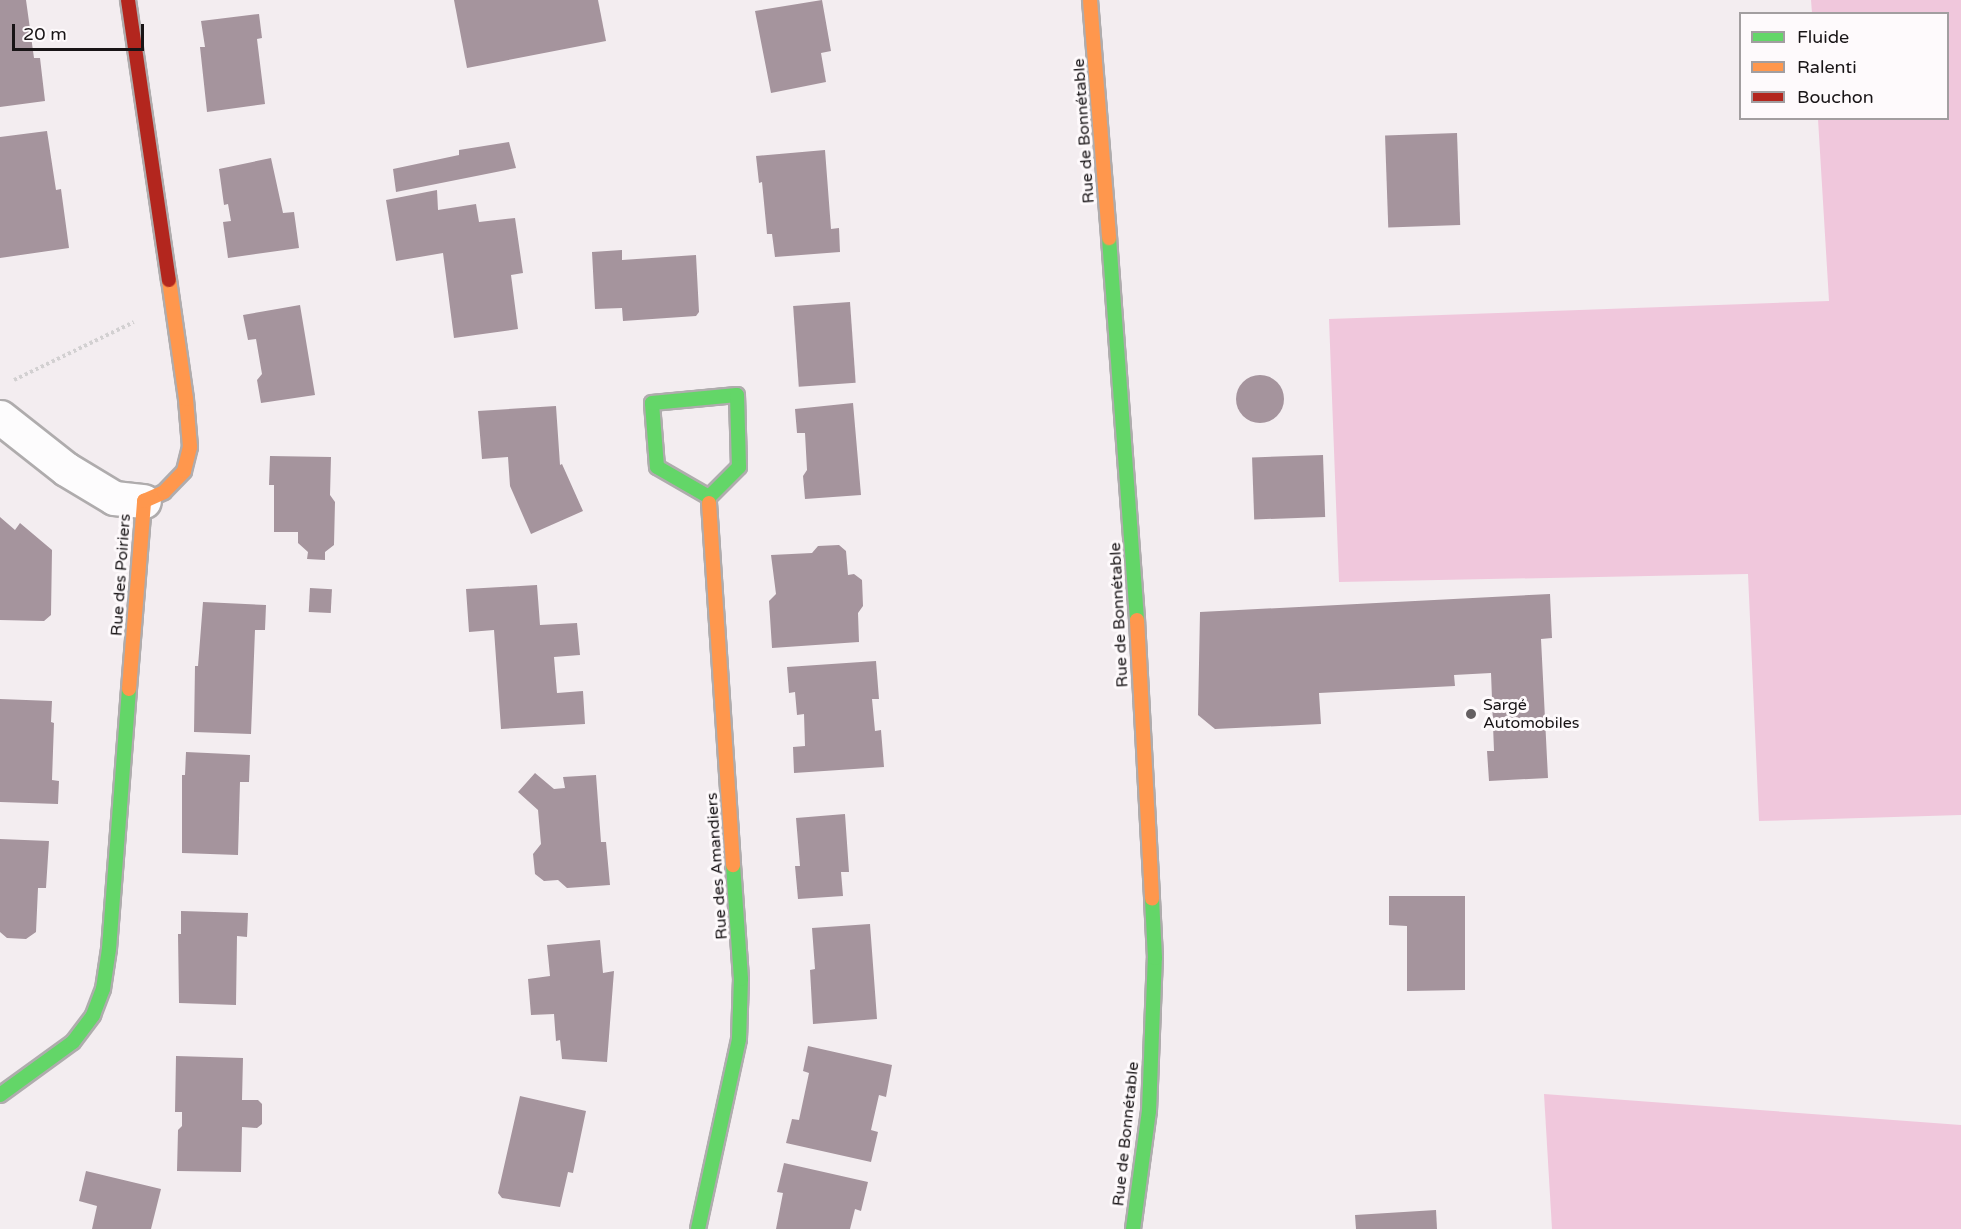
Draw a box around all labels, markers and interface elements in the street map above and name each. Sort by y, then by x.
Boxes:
scale bar [15,12,147,50]
legend [1739,12,1949,120]
text: 20 m [23,23,67,45]
text: Fluide [1797,26,1849,48]
text: Ralenti [1797,56,1857,78]
street label: Rue de Bonnétable [1069,58,1099,204]
text: Bouchon [1797,86,1874,108]
street label: Rue des Poiriers [107,513,135,637]
street label: Rue de Bonnétable [1106,542,1132,688]
place label: Sargé Automobiles [1483,695,1579,733]
marker: Sargé Automobiles [1464,707,1478,721]
street label: Rue des Amandiers [702,792,732,940]
street label: Rue de Bonnétable [1109,1061,1143,1207]

